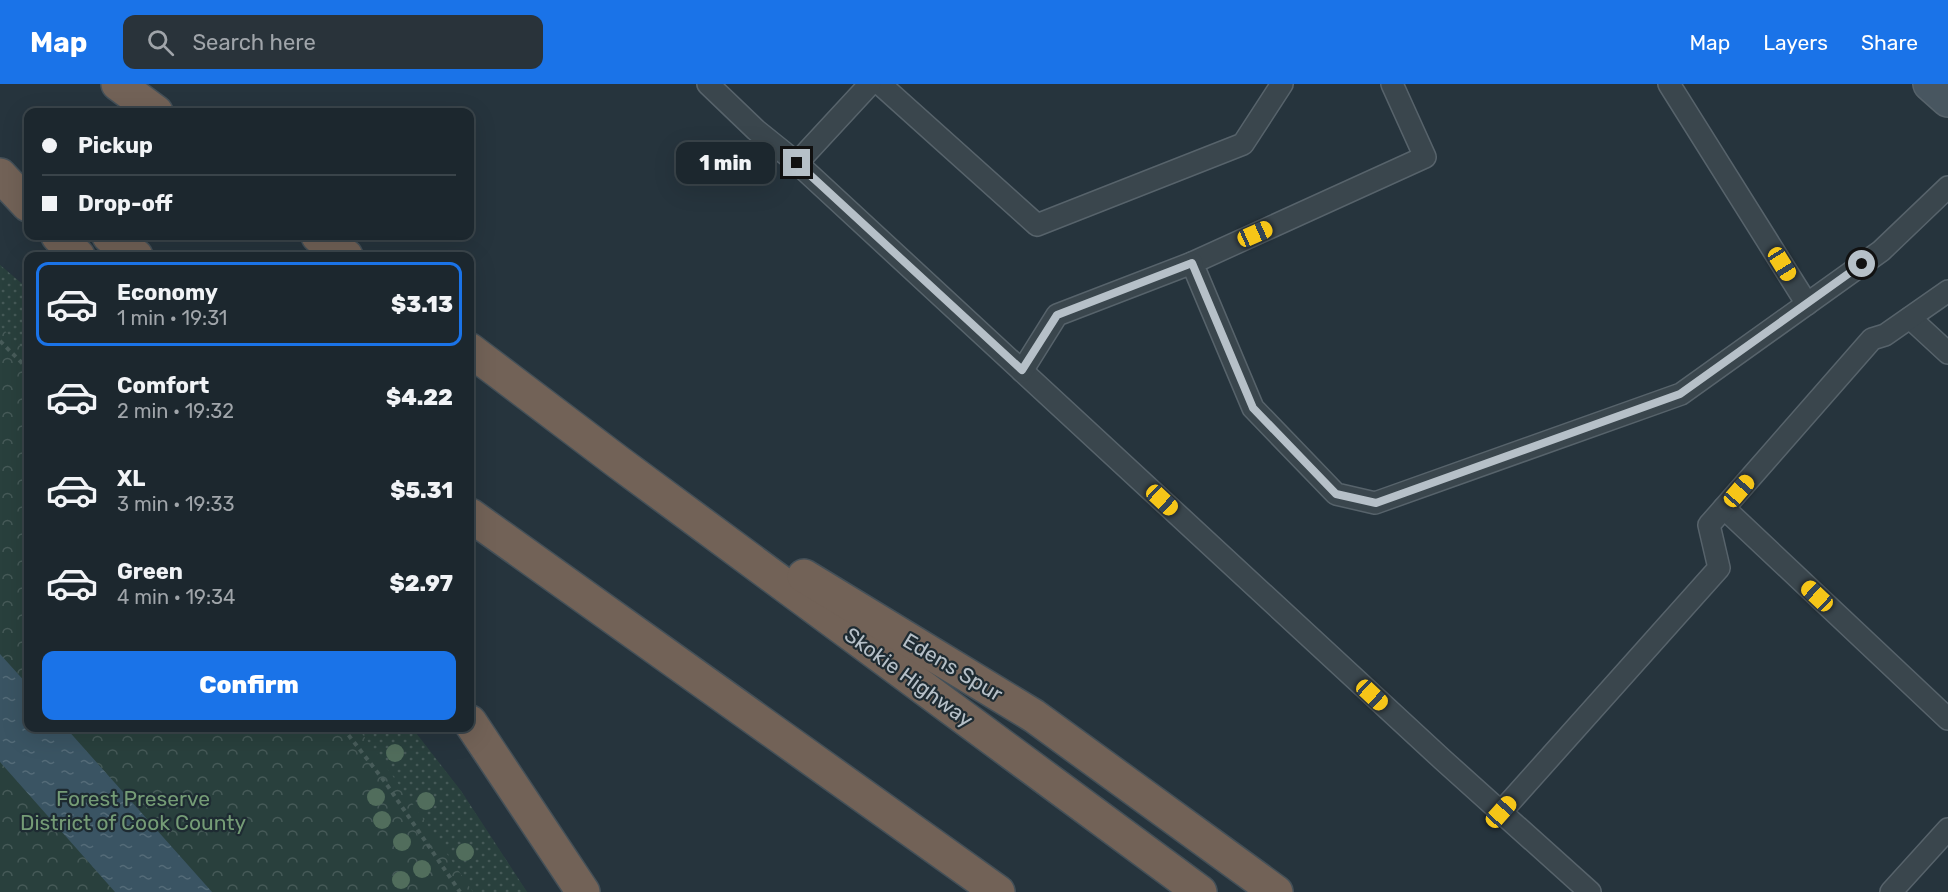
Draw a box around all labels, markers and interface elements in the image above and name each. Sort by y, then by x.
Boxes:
search box [123,15,543,69]
text: Map [30,26,87,59]
icon: search [144,26,177,59]
text: Search here [192,29,316,56]
text: Map [1689,30,1730,55]
text: Layers [1763,30,1828,55]
text: Share [1861,30,1918,55]
text: Pickup [78,132,153,159]
callout: 1 min [677,142,776,184]
route end [783,149,810,176]
text: 1 min [699,151,752,175]
text: Drop-off [78,190,173,217]
car [1235,218,1275,250]
car [1765,244,1799,284]
route start [1848,250,1875,277]
icon: car [45,277,99,331]
text: Economy [117,279,218,306]
text: $3.13 [391,291,453,318]
text: 1 min · 19:31 [117,306,227,330]
icon: car [45,370,99,424]
text: Comfort [117,372,209,399]
text: $4.22 [386,384,453,411]
text: 2 min · 19:32 [117,399,234,423]
icon: car [45,463,99,517]
text: XL [117,465,145,492]
car [1720,472,1758,510]
text: $5.31 [390,477,453,504]
car [1143,481,1181,519]
text: 3 min · 19:33 [117,492,235,516]
icon: car [45,556,99,610]
text: Green [117,558,183,585]
text: $2.97 [389,570,453,597]
car [1798,577,1836,615]
text: 4 min · 19:34 [117,585,235,609]
street label: Skokie Highway [840,622,979,732]
street label: Edens Spur [899,628,1007,706]
button: Confirm [42,651,456,720]
car [1353,676,1391,714]
park label: Forest Preserve District of Cook County [20,786,246,835]
car [1482,793,1520,831]

